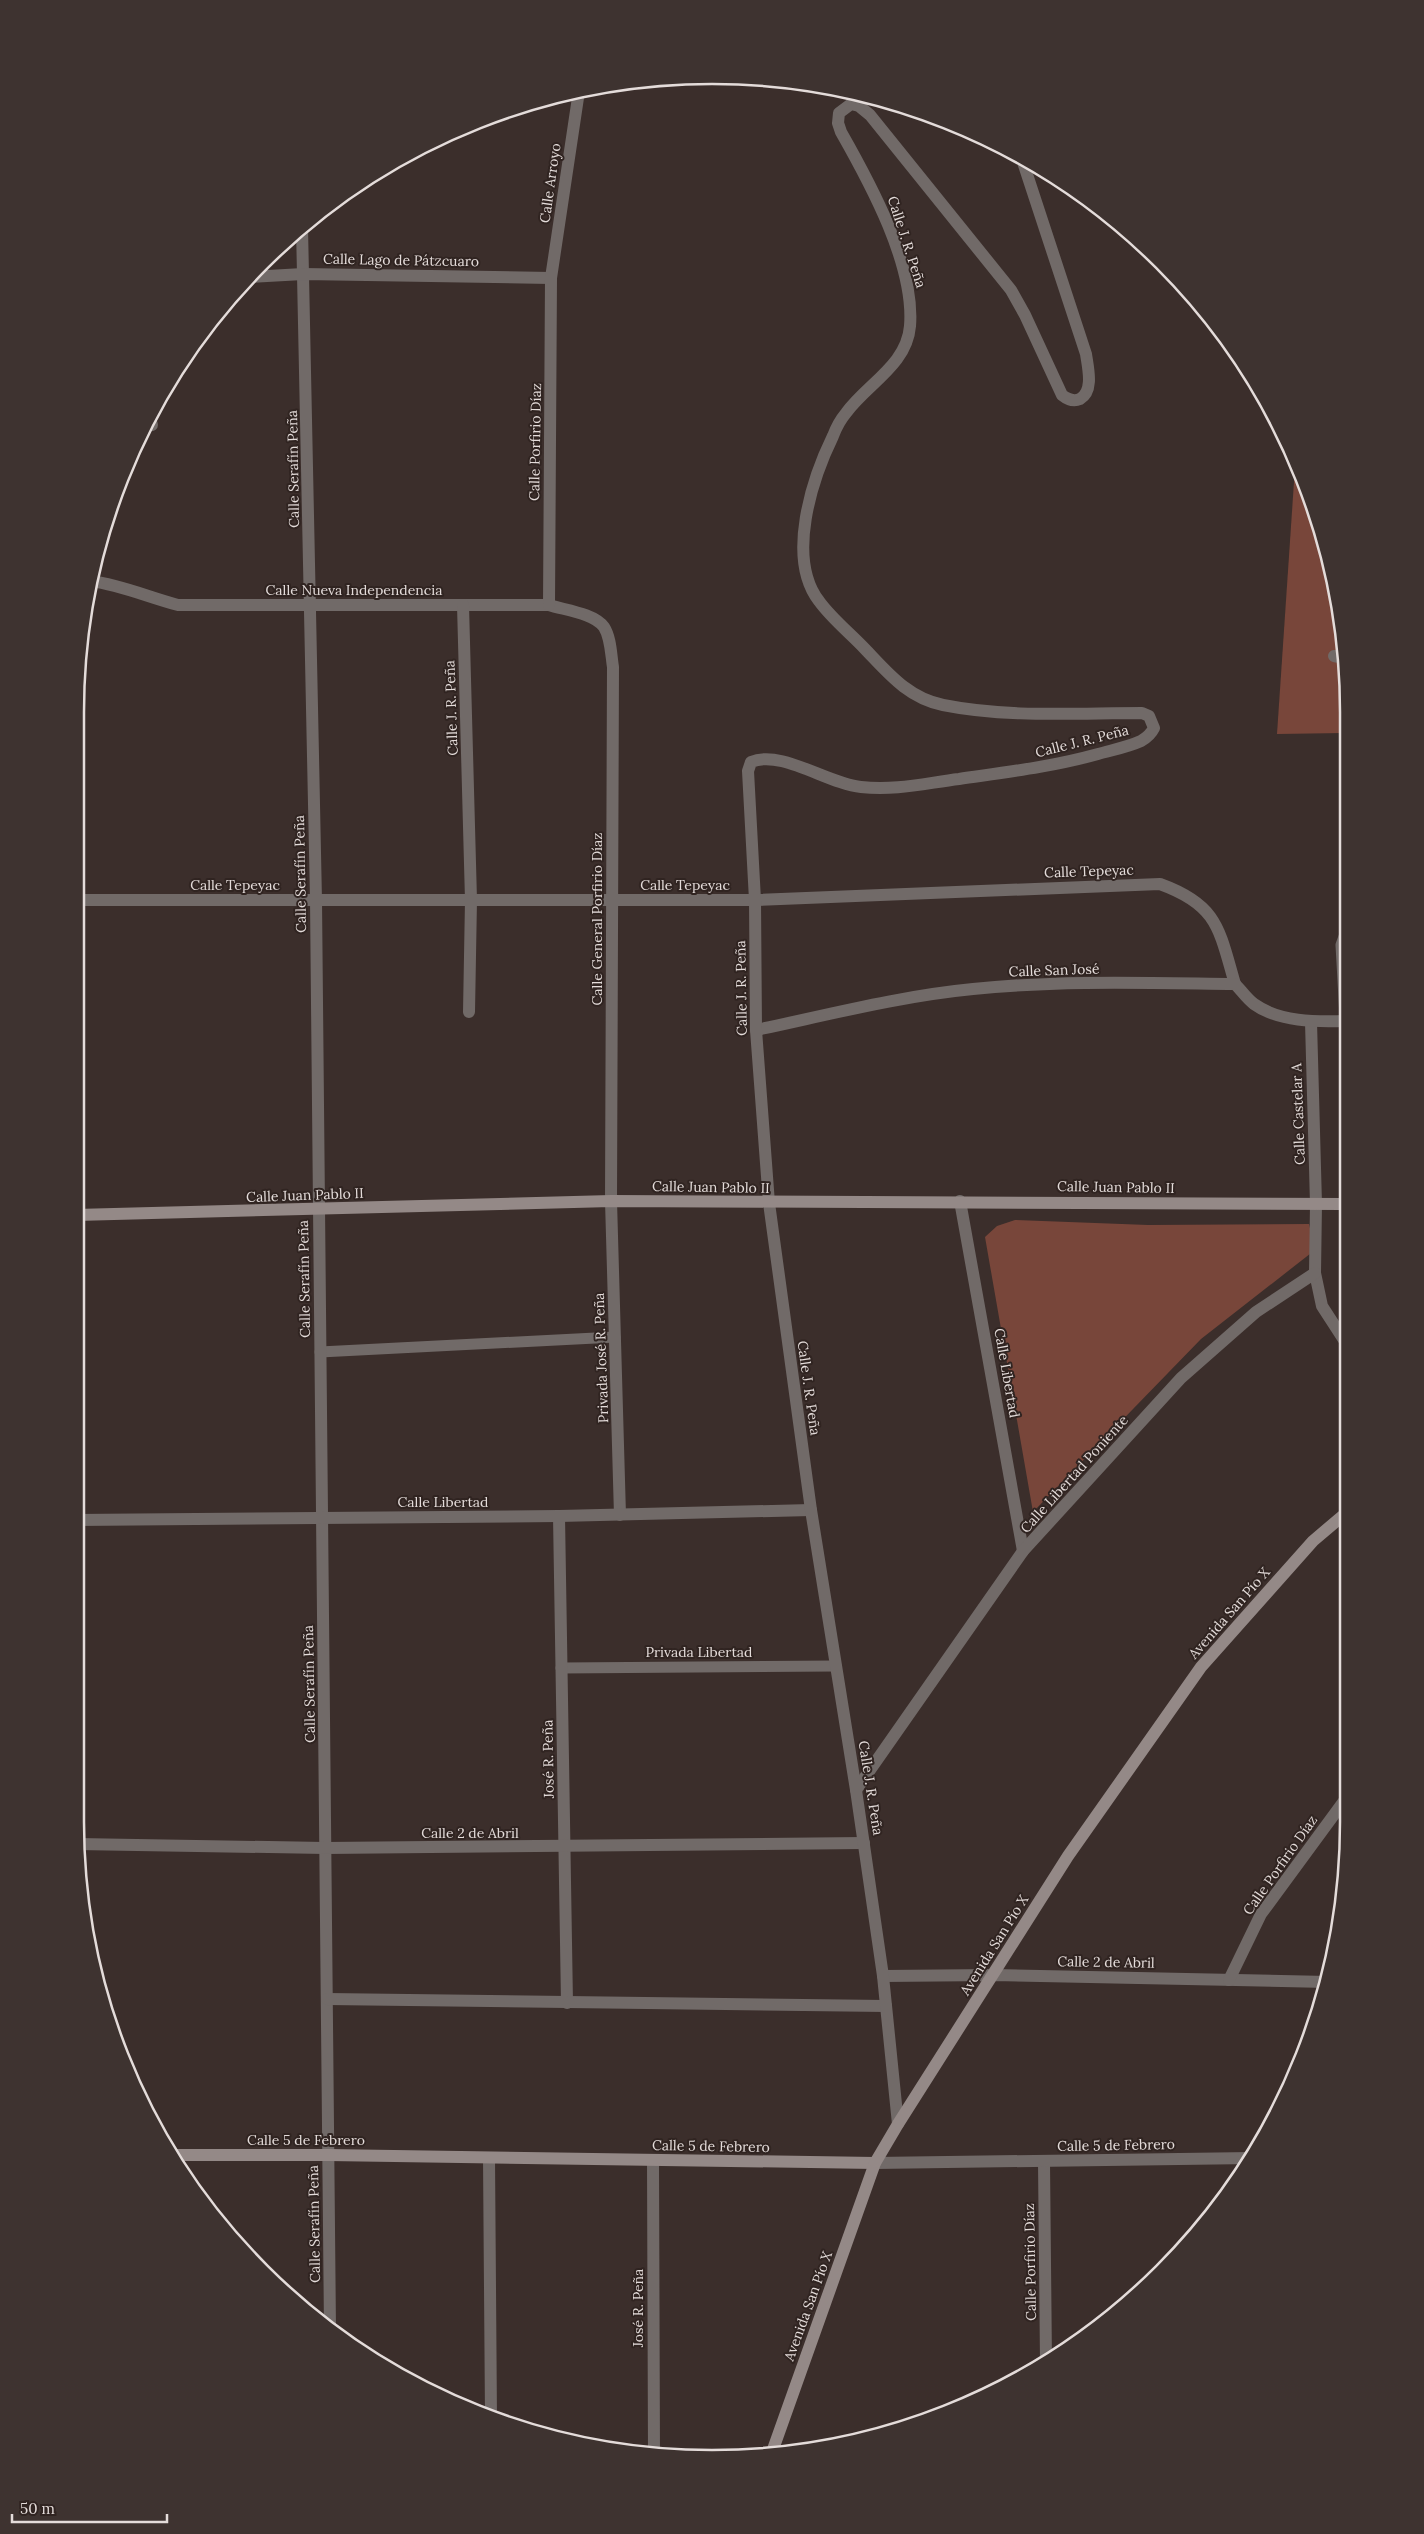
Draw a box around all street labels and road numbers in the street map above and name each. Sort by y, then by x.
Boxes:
street label: Calle Arroyo [536,142,564,224]
street label: Calle J. R. Peña [884,194,930,290]
street label: Calle Lago de Pátzcuaro [323,250,479,270]
street label: Calle Porfirio Díaz [525,383,545,501]
street label: Calle Serafín Peña [283,410,303,528]
street label: Calle Nueva Independencia [266,581,442,599]
street label: Calle J. R. Peña [440,660,462,756]
street label: Calle J. R. Peña [1033,721,1131,761]
street label: Calle Serafín Peña [290,815,310,933]
street label: Calle General Porfirio Díaz [588,833,606,1005]
street label: Calle Tepeyac [1044,860,1134,882]
street label: Calle Tepeyac [190,876,280,894]
street label: Calle Tepeyac [640,876,730,894]
street label: Calle J. R. Peña [731,940,751,1036]
street label: Calle San José [1008,959,1100,981]
street label: Calle Castelar A [1287,1063,1309,1165]
street label: Calle Juan Pablo II [652,1177,770,1197]
street label: Calle Juan Pablo II [1057,1177,1175,1197]
street label: Calle Juan Pablo II [246,1184,364,1206]
street label: Calle Serafín Peña [294,1220,314,1338]
street label: Privada José R. Peña [590,1292,612,1424]
street label: Calle Libertad [990,1327,1024,1419]
street label: Calle J. R. Peña [793,1339,825,1437]
street label: Calle Libertad Poniente [1016,1411,1132,1537]
street label: Calle Libertad [398,1493,488,1511]
street label: Avenida San Pío X [1184,1563,1274,1663]
street label: Calle Serafín Peña [299,1625,319,1743]
street label: Privada Libertad [646,1643,752,1661]
street label: José R. Peña [538,1720,558,1799]
street label: Calle J. R. Peña [855,1739,887,1837]
street label: Calle Porfirio Díaz [1239,1812,1321,1918]
street label: Calle 2 de Abril [421,1824,519,1842]
street label: Avenida San Pío X [955,1890,1033,2000]
street label: Calle 2 de Abril [1057,1952,1155,1972]
street label: Calle 5 de Febrero [247,2131,365,2149]
street label: Calle 5 de Febrero [1057,2135,1175,2155]
street label: Calle 5 de Febrero [652,2136,770,2156]
street label: Calle Serafín Peña [304,2165,324,2283]
street label: Calle Porfirio Díaz [1020,2203,1040,2321]
street label: Avenida San Pío X [779,2248,837,2364]
street label: José R. Peña [629,2269,647,2348]

